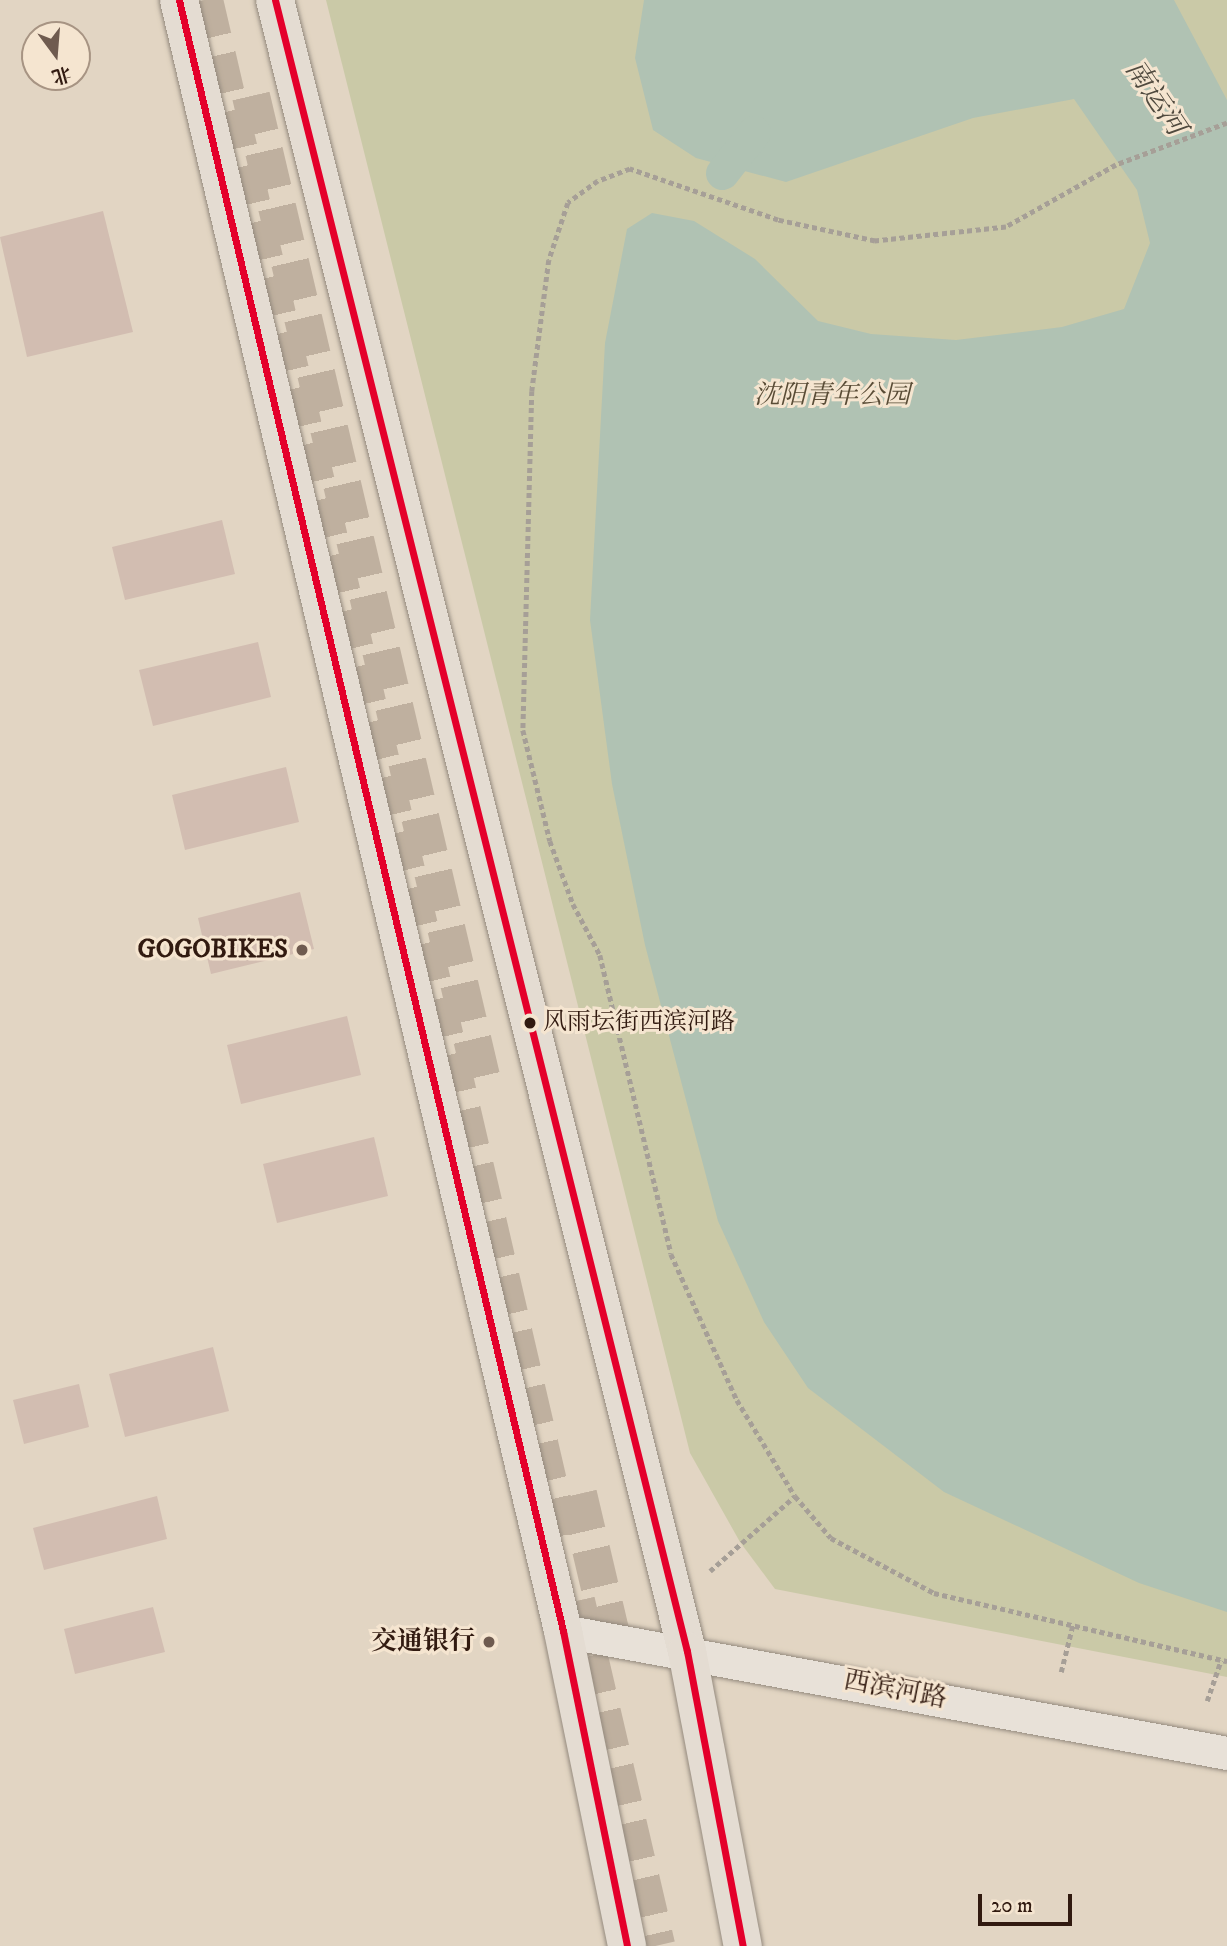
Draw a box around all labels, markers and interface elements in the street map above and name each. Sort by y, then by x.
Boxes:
north arrow [21,21,91,91]
water label: 南运河 [1118,54,1192,142]
text: 北 [49,61,74,88]
park label: 沈阳青年公园 [754,380,910,412]
place label: GOGOBIKES [138,934,288,966]
marker: GOGOBIKES [294,942,310,958]
place label: 风雨坛街西滨河路 [543,1009,735,1037]
marker: 风雨坛街西滨河路 [523,1016,537,1030]
place label: 交通银行 [371,1626,475,1658]
marker: 交通银行 [481,1634,497,1650]
street label: 西滨河路 [841,1665,949,1715]
scale bar [982,1880,1076,1924]
text: 20 m [991,1893,1033,1919]

